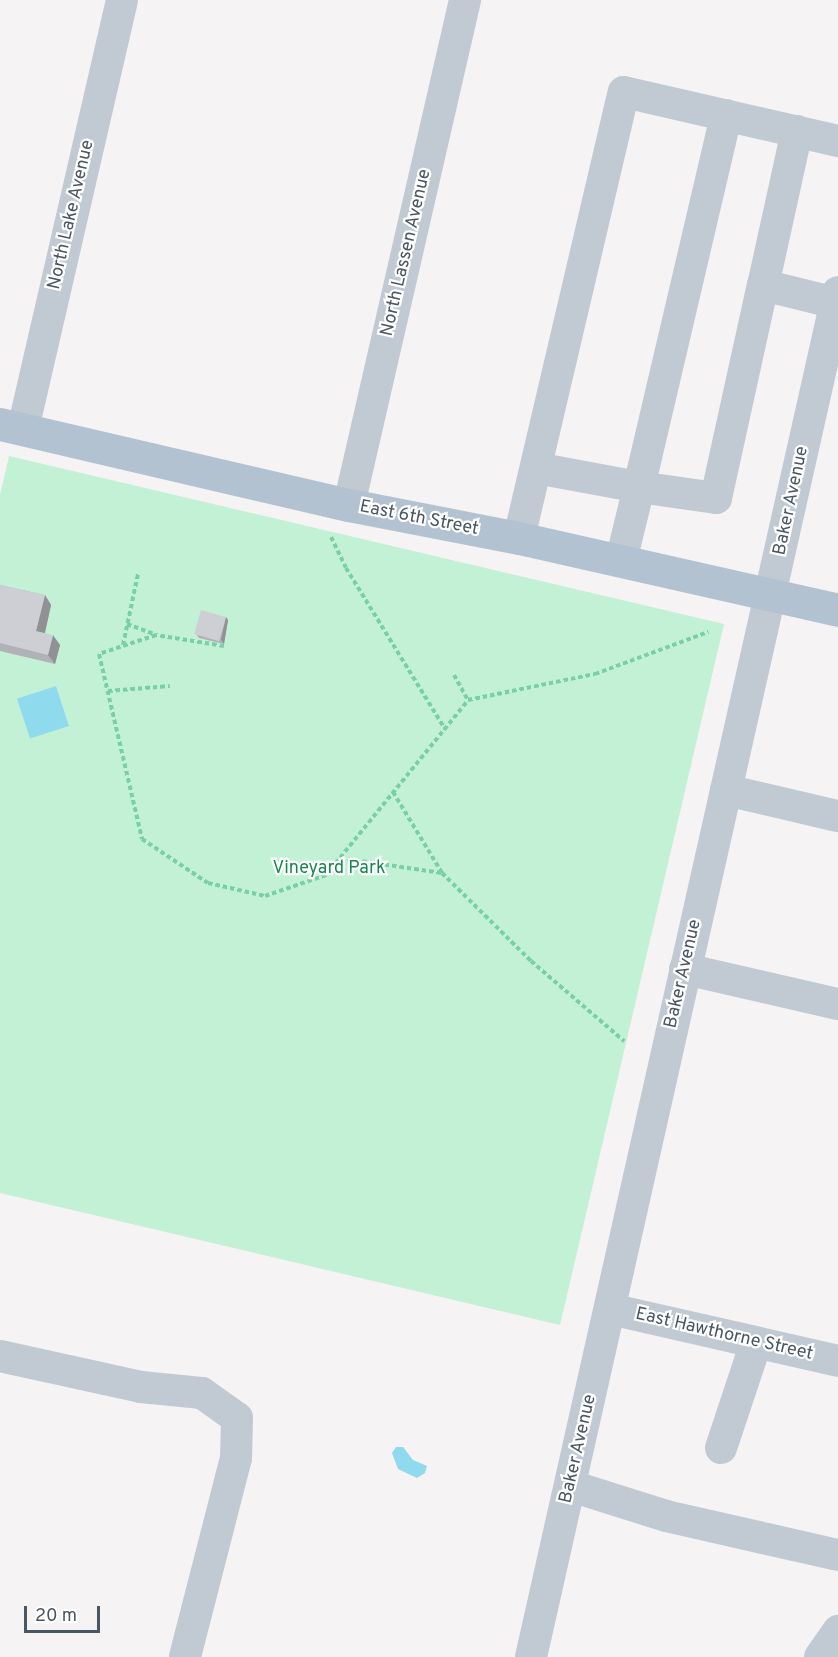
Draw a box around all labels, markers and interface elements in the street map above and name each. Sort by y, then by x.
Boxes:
street label: North Lake Avenue [44,138,100,292]
street label: North Lassen Avenue [377,167,437,339]
street label: Baker Avenue [770,444,814,558]
street label: East 6th Street [358,497,480,541]
park label: Vineyard Park [273,858,385,880]
street label: Baker Avenue [661,917,707,1031]
street label: East Hawthorne Street [633,1304,815,1366]
street label: Baker Avenue [556,1392,602,1506]
scale bar [27,1594,104,1632]
text: 20 m [35,1605,77,1628]

